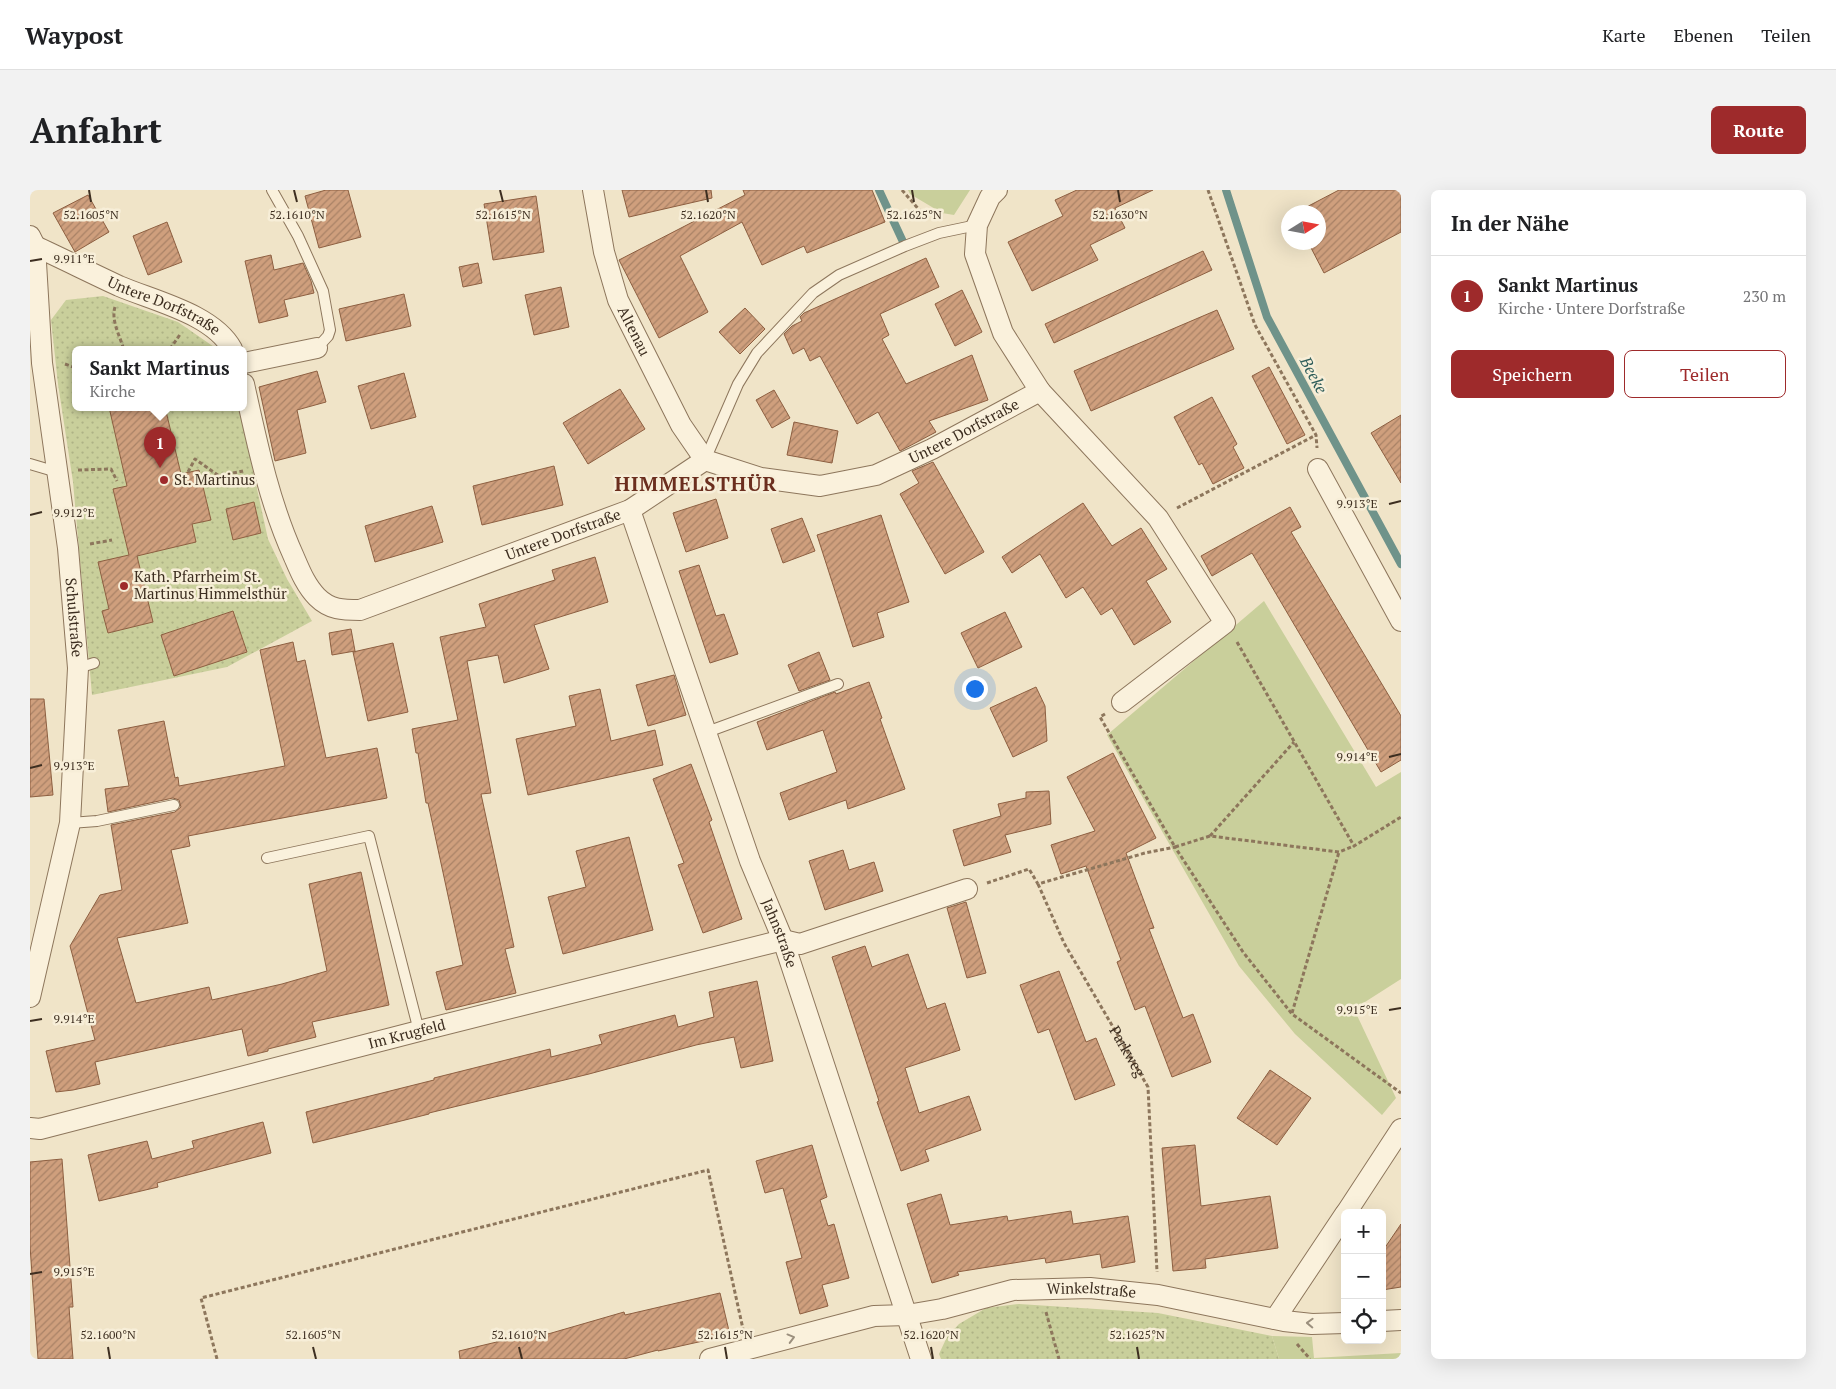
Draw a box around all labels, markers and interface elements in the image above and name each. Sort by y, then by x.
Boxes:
text: Waypost [25,19,123,51]
text: Karte [1602,23,1646,47]
text: Ebenen [1674,23,1733,47]
text: Teilen [1761,23,1811,47]
button: Route [1711,106,1806,154]
text: Anfahrt [30,107,162,153]
north arrow [1281,205,1326,250]
text: 52.1605°N [63,207,119,222]
text: 52.1610°N [269,207,325,222]
text: 52.1615°N [475,207,531,222]
text: 52.1620°N [680,207,736,222]
text: 52.1625°N [886,207,942,222]
text: 52.1630°N [1092,207,1148,222]
text: In der Nähe [1451,209,1569,237]
text: 9.911°E [53,251,95,266]
street label: Untere Dorfstraße [105,271,225,339]
text: Sankt Martinus [1498,272,1638,297]
text: 1 [1462,285,1472,307]
text: 230 m [1743,285,1786,307]
text: Kirche · Untere Dorfstraße [1498,297,1685,319]
street label: Altenau [614,303,656,359]
popup [72,346,247,411]
button: Speichern [1451,350,1614,398]
button: Teilen [1624,350,1786,398]
water label: Beeke [1295,352,1333,397]
text: Sankt Martinus [89,355,230,380]
text: Kirche [89,380,136,402]
street label: Untere Dorfstraße [905,393,1022,467]
pin: 1 [144,427,176,468]
place label: St. Martinus [174,469,255,489]
district label: HIMMELSTHÜR [615,470,777,497]
marker: St. Martinus [158,474,170,486]
text: 9.913°E [1336,496,1378,511]
street label: Untere Dorfstraße [502,503,623,564]
text: 9.912°E [53,505,95,520]
place label: Kath. Pfarrheim St. Martinus Himmelsthür [134,566,287,603]
street label: Schulstraße [62,577,88,658]
marker: Kath. Pfarrheim St. Martinus Himmelsthür [118,580,130,592]
your location [962,676,988,702]
text: 9.914°E [1336,749,1378,764]
text: 9.913°E [53,758,95,773]
street label: Jahnstraße [758,895,802,970]
text: 9.915°E [1336,1002,1378,1017]
text: 9.914°E [53,1011,95,1026]
street label: Im Krugfeld [366,1014,447,1053]
street label: Parkweg [1105,1022,1151,1081]
map controls [1341,1209,1386,1344]
button: + [1341,1209,1386,1254]
button: − [1341,1254,1386,1299]
text: 9.915°E [53,1264,95,1279]
street label: Winkelstraße [1046,1277,1137,1302]
button: locate [1341,1299,1386,1344]
one-way arrow [1306,1318,1314,1329]
text: 52.1600°N [80,1327,136,1342]
text: 52.1605°N [285,1327,341,1342]
text: 52.1610°N [491,1327,547,1342]
text: 52.1615°N [697,1327,753,1342]
text: 52.1620°N [903,1327,959,1342]
text: 52.1625°N [1109,1327,1165,1342]
one-way arrow [787,1333,796,1344]

